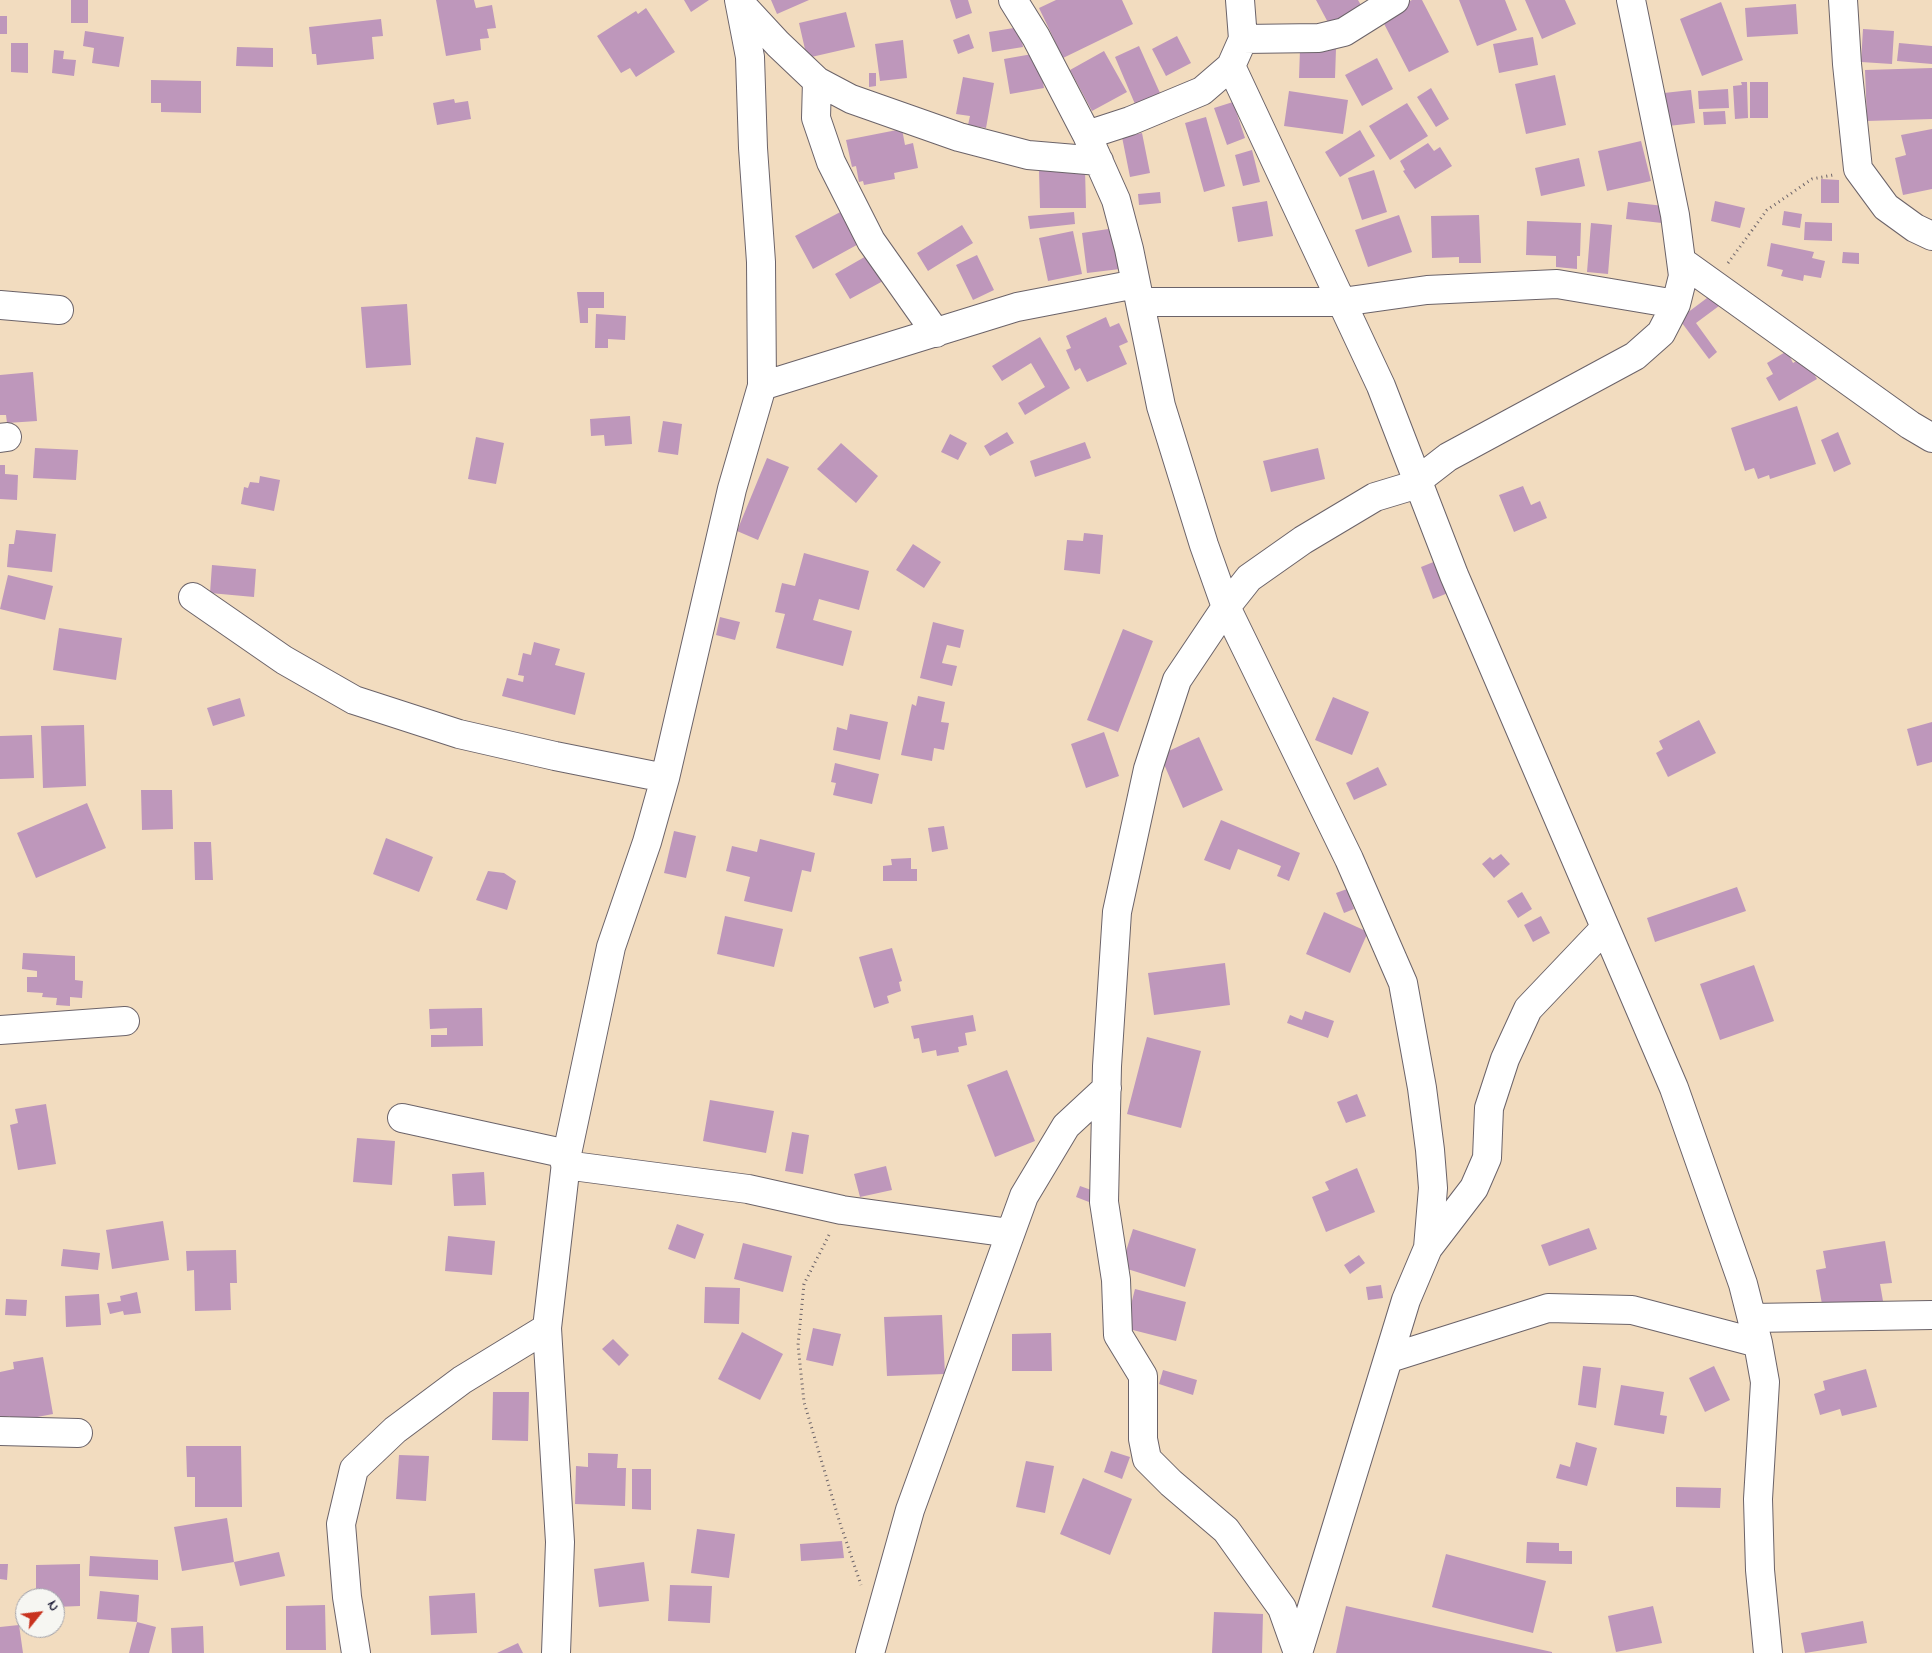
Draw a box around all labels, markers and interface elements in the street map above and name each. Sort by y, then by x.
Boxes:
north arrow [15,1588,65,1638]
text: N [41,1597,64,1615]

